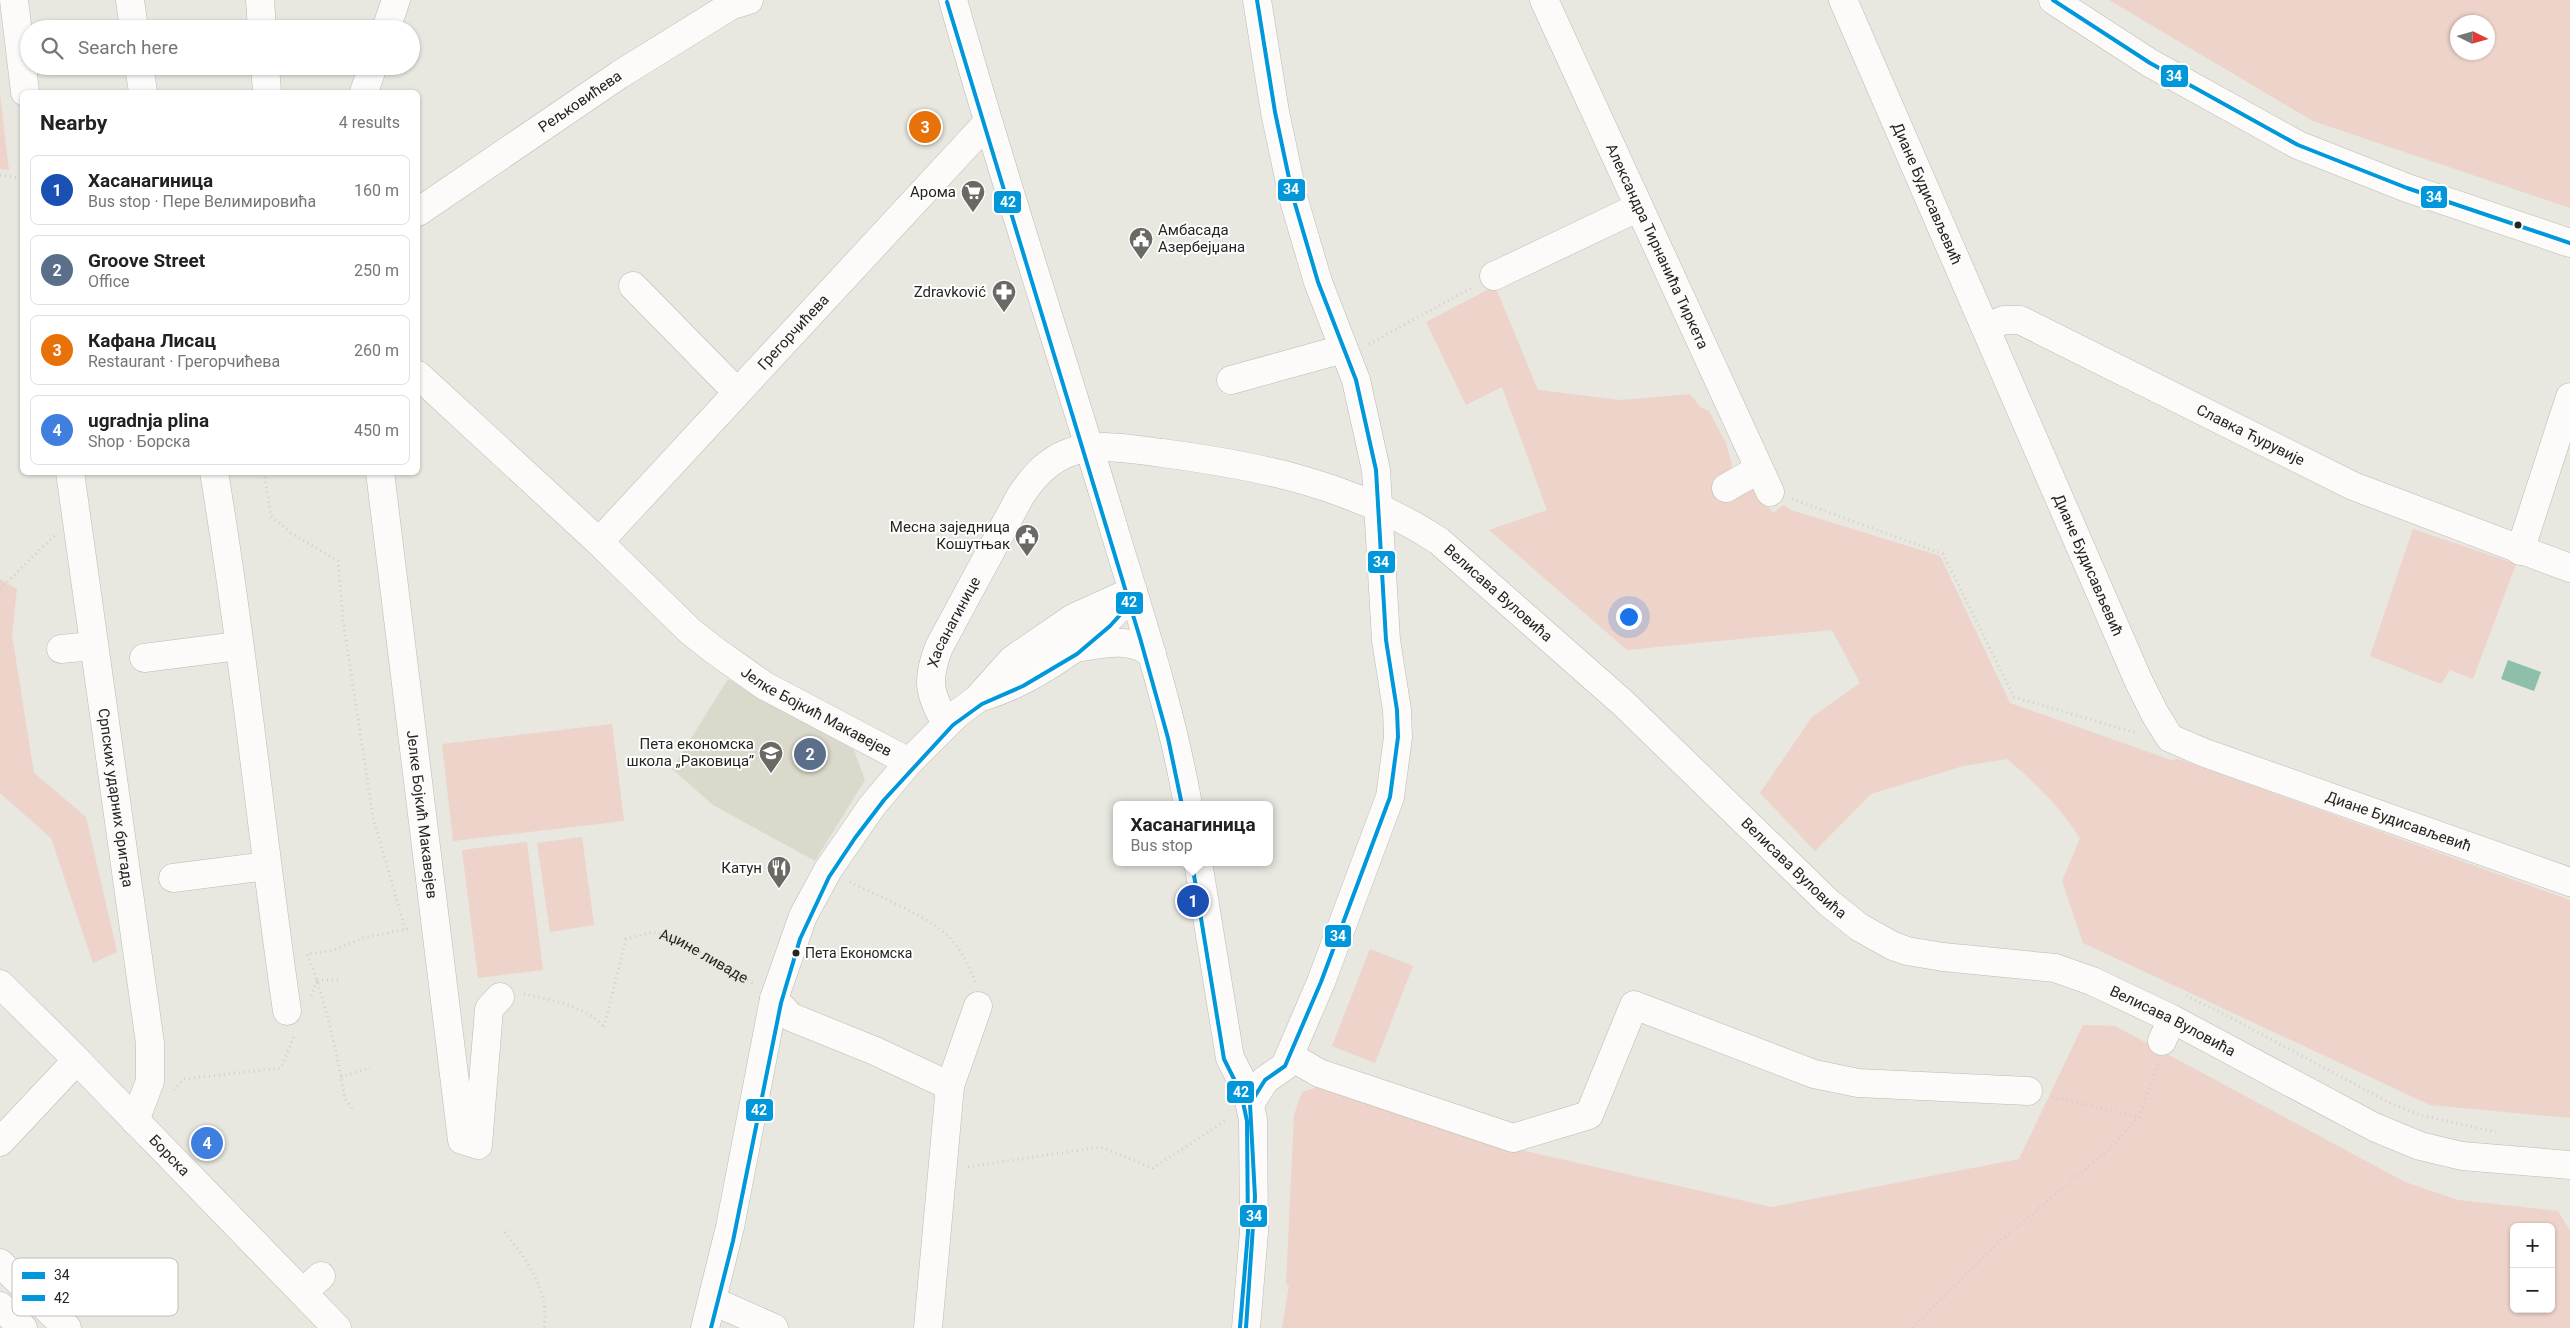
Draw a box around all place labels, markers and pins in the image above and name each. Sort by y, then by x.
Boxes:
pin: 3 [909,108,941,146]
supermarket icon: Арома [960,179,986,213]
place label: Арома [910,183,956,201]
unlabelled marker [2513,220,2523,230]
place label: Амбасада Азербејџана [1158,221,1245,256]
public building icon: Амбасада Азербејџана [1128,226,1154,260]
pharmacy icon: Zdravković [991,279,1017,313]
place label: Zdravković [914,283,986,301]
place label: Месна заједница Кошутњак [890,518,1010,553]
public building icon: Месна заједница Кошутњак [1014,523,1040,557]
place label: Пета економска школа „Раковица” [627,735,754,770]
pin: 2 [794,735,826,773]
school or university icon: Пета економска школа „Раковица” [758,740,784,774]
restaurant icon: Катун [766,855,792,889]
place label: Катун [721,859,762,877]
pin: 1 [1177,882,1209,920]
place label: Пета Економска [805,945,912,961]
marker: Пета Економска [791,948,801,958]
pin: 4 [191,1124,223,1162]

